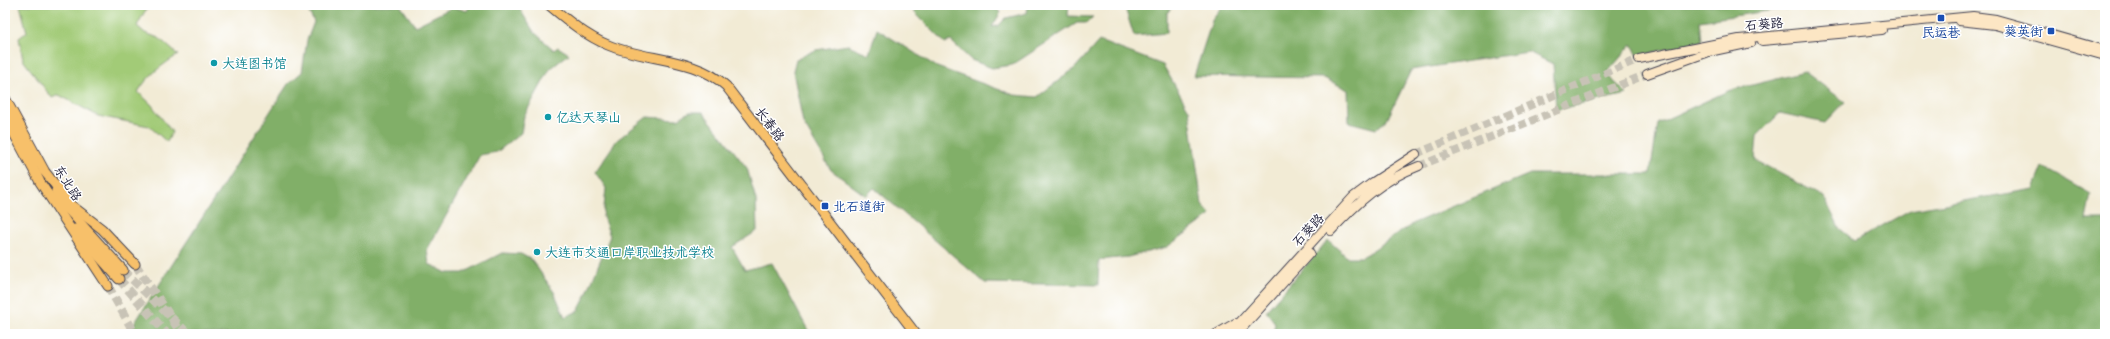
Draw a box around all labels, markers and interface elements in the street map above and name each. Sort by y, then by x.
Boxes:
marker: 民运巷 [1936,13,1946,23]
street label: 石葵路 [1744,15,1784,33]
place label: 葵英街 [2004,24,2043,39]
place label: 民运巷 [1921,25,1961,40]
marker: 葵英街 [2046,26,2056,36]
place label: 大连图书馆 [222,56,287,71]
marker: 大连图书馆 [209,58,219,68]
street label: 长春路 [752,104,788,144]
place label: 亿达天琴山 [556,110,621,125]
marker: 亿达天琴山 [543,112,553,122]
street label: 东北路 [51,162,85,204]
place label: 北石道街 [833,199,885,214]
marker: 北石道街 [820,201,830,211]
street label: 石葵路 [1289,211,1327,249]
place label: 大连市交通口岸职业技术学校 [545,245,714,260]
marker: 大连市交通口岸职业技术学校 [532,247,542,257]

